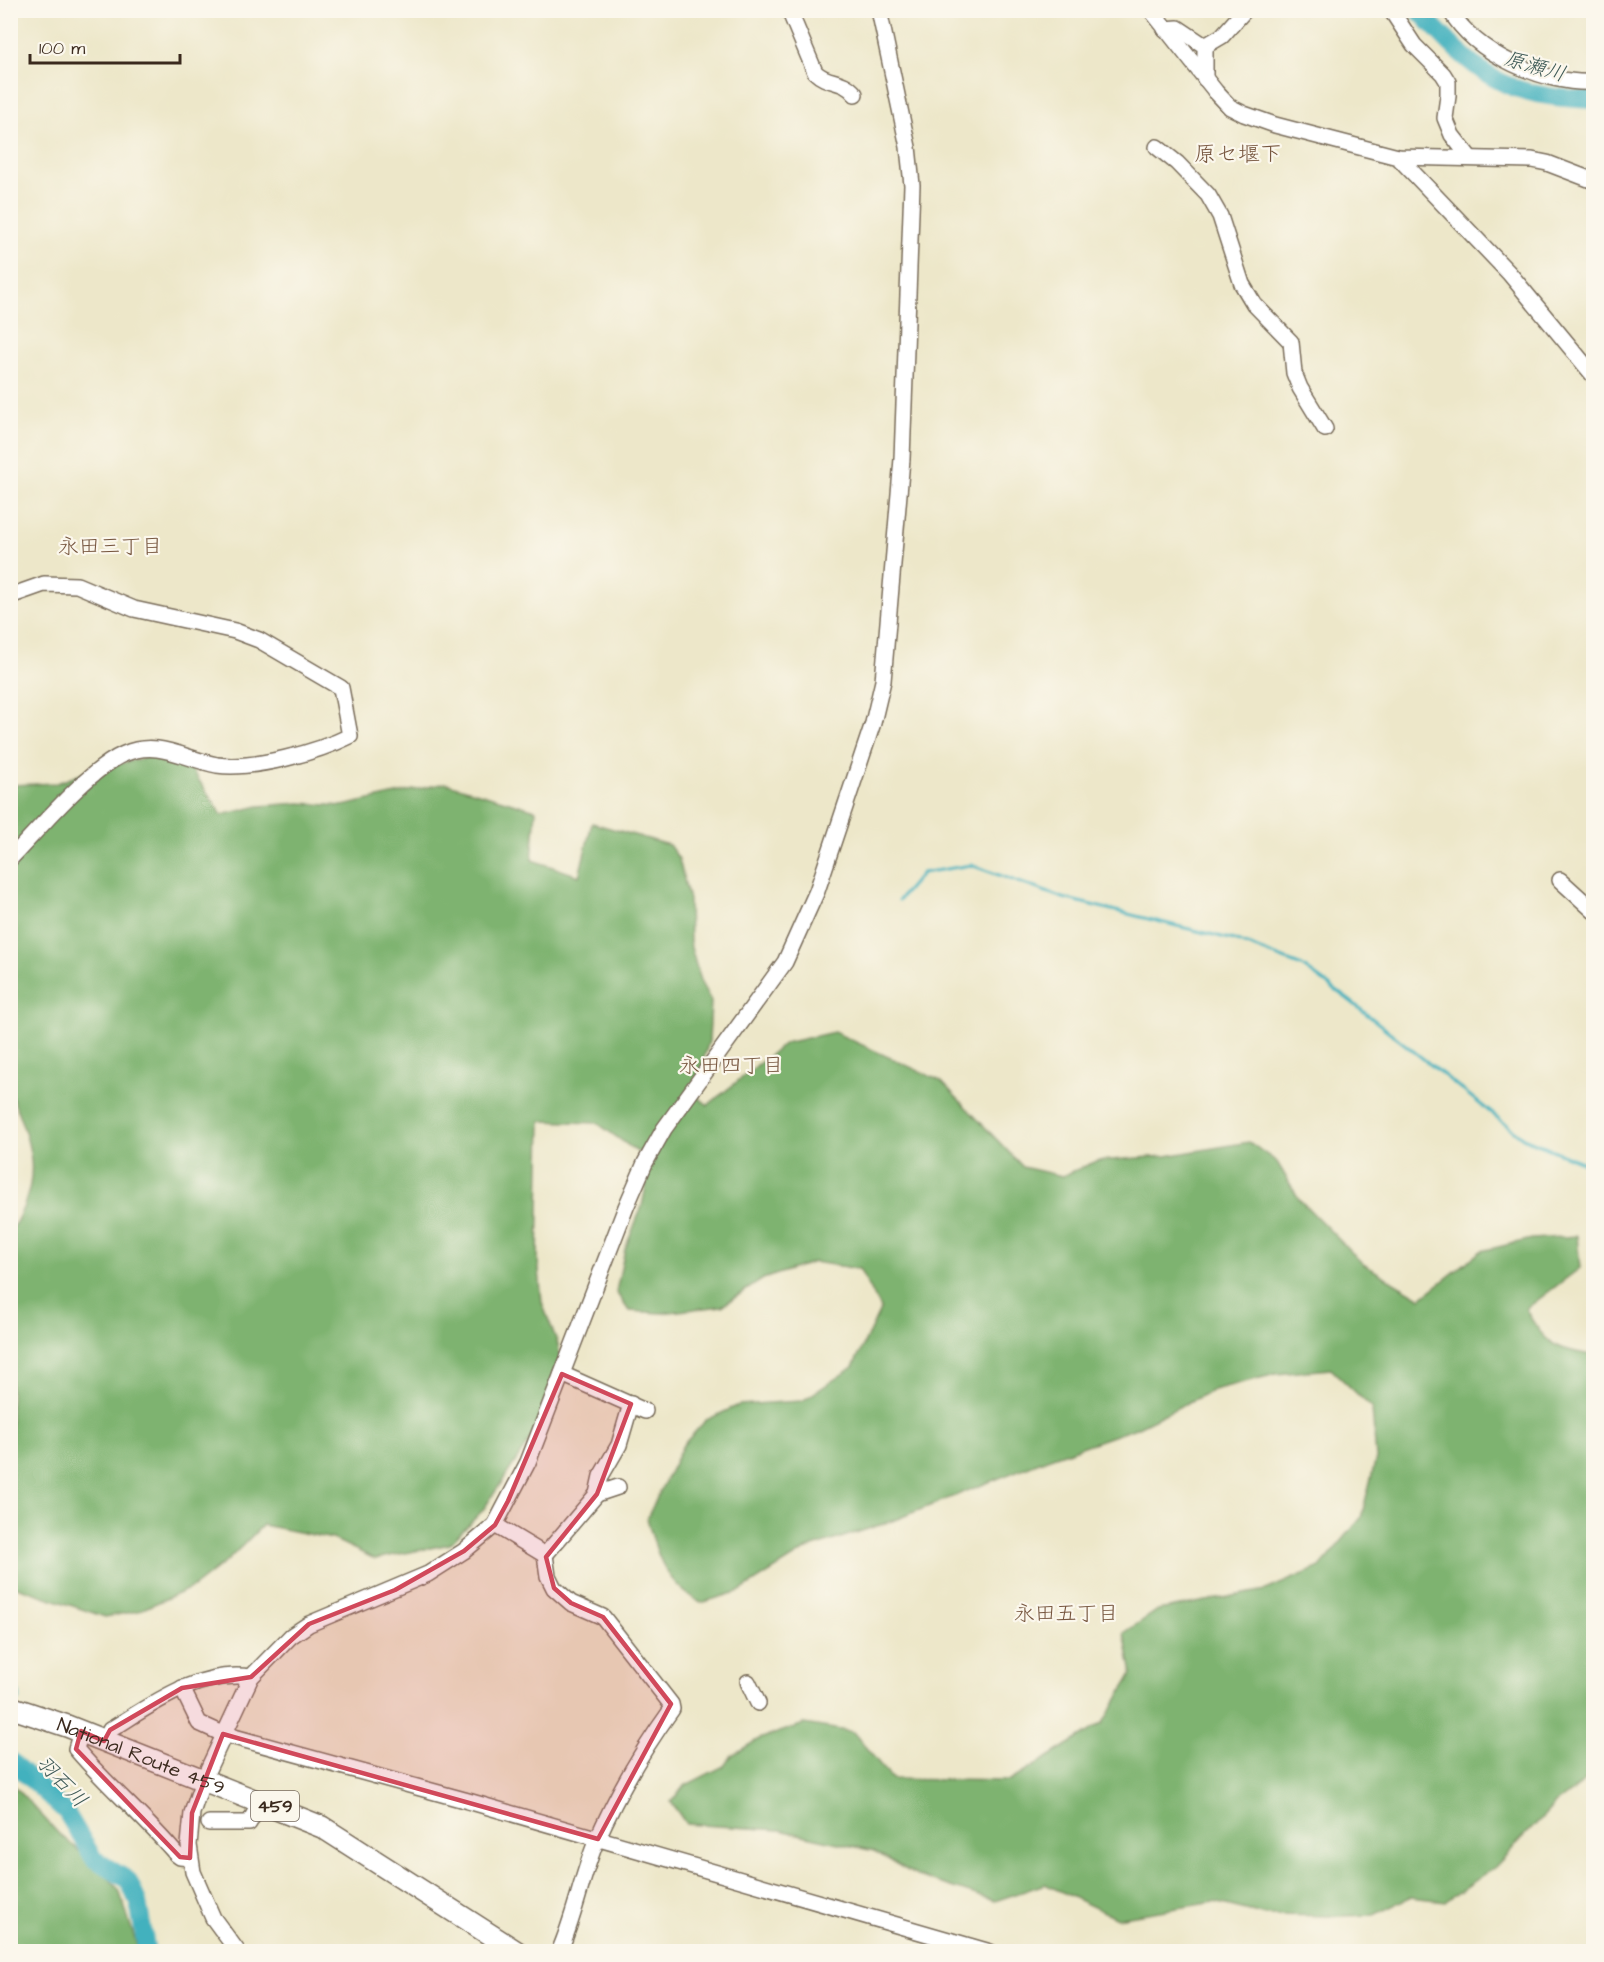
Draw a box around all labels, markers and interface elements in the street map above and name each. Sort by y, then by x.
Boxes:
scale bar [30,27,180,65]
text: 100 m [39,36,85,61]
water label: 原瀬川 [1501,44,1569,89]
district label: 原セ堰下 [1194,139,1282,170]
district label: 永田三丁目 [58,532,163,561]
district label: 永田四丁目 [679,1051,784,1080]
district label: 永田五丁目 [1014,1599,1119,1628]
street label: National Route 459 [54,1711,229,1802]
water label: 羽石川 [29,1749,94,1814]
road number: 459 [251,1791,299,1821]

